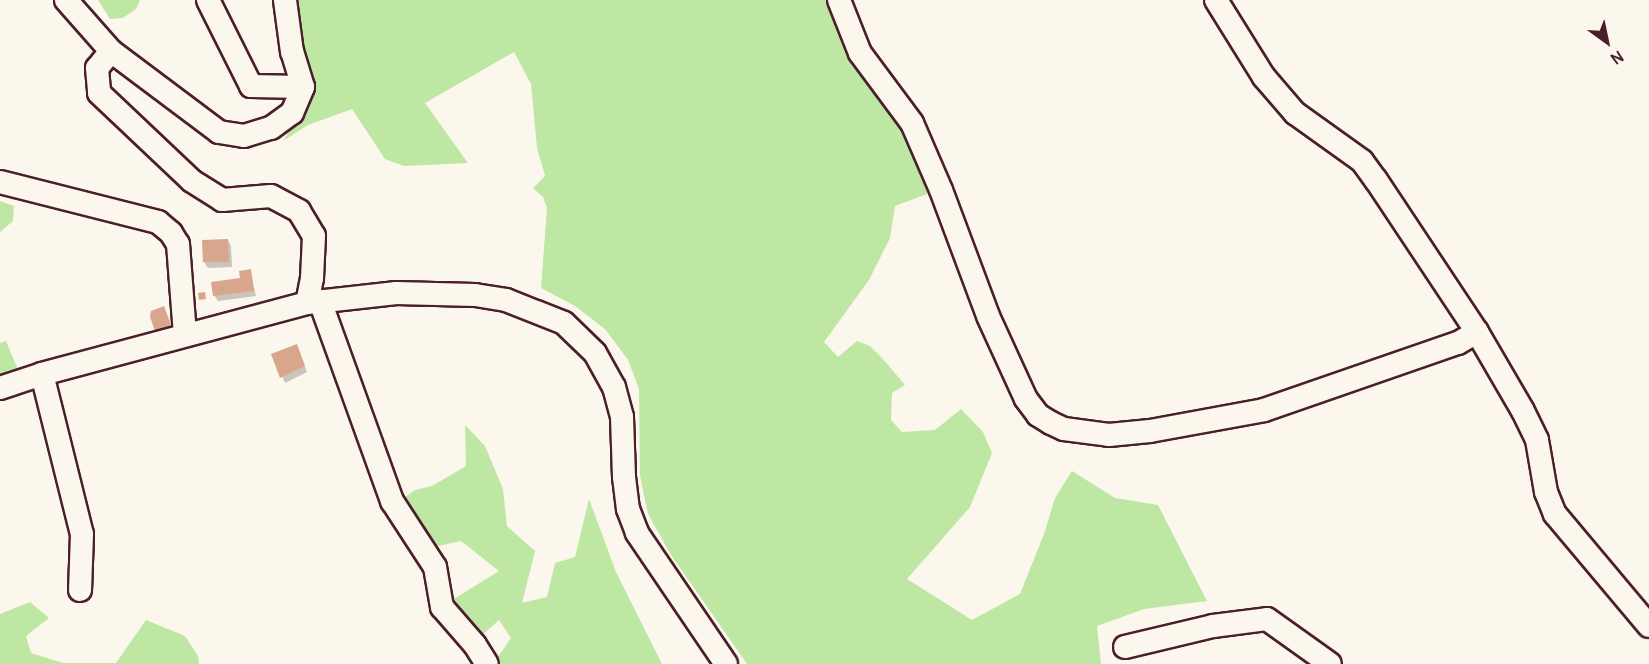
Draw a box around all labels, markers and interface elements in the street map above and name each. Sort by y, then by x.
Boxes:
north arrow [1577,12,1637,72]
text: N [1607,46,1627,68]

